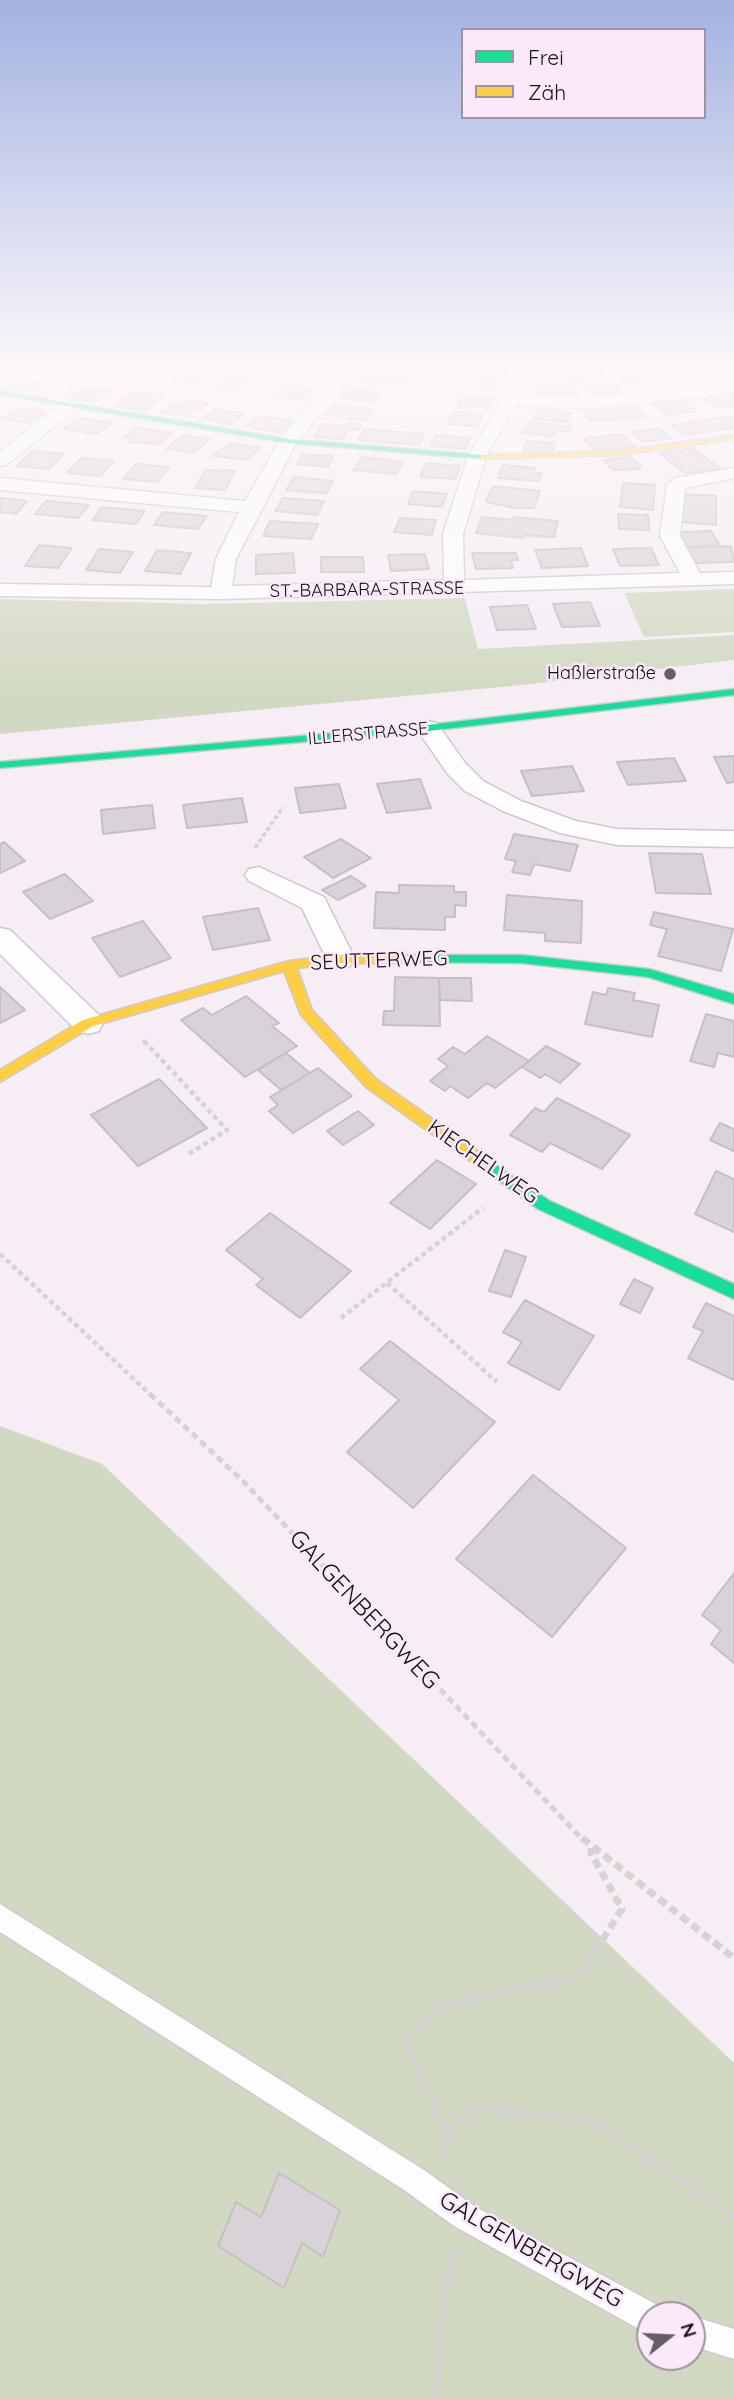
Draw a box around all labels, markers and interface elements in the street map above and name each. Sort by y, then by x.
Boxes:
legend [461,28,706,119]
text: Frei [528,44,564,70]
text: Zäh [528,79,566,105]
street label: ST.-BARBARA-STRASSE [270,578,464,602]
place label: Haßlerstraße [547,663,656,685]
marker: Haßlerstraße [662,666,678,682]
street label: ILLERSTRASSE [307,718,429,750]
street label: SEUTTERWEG [310,946,448,976]
street label: KIECHELWEG [423,1115,543,1209]
street label: GALGENBERGWEG [283,1524,445,1696]
street label: GALGENBERGWEG [434,2186,628,2314]
north arrow [636,2301,706,2371]
text: N [675,2320,703,2340]

